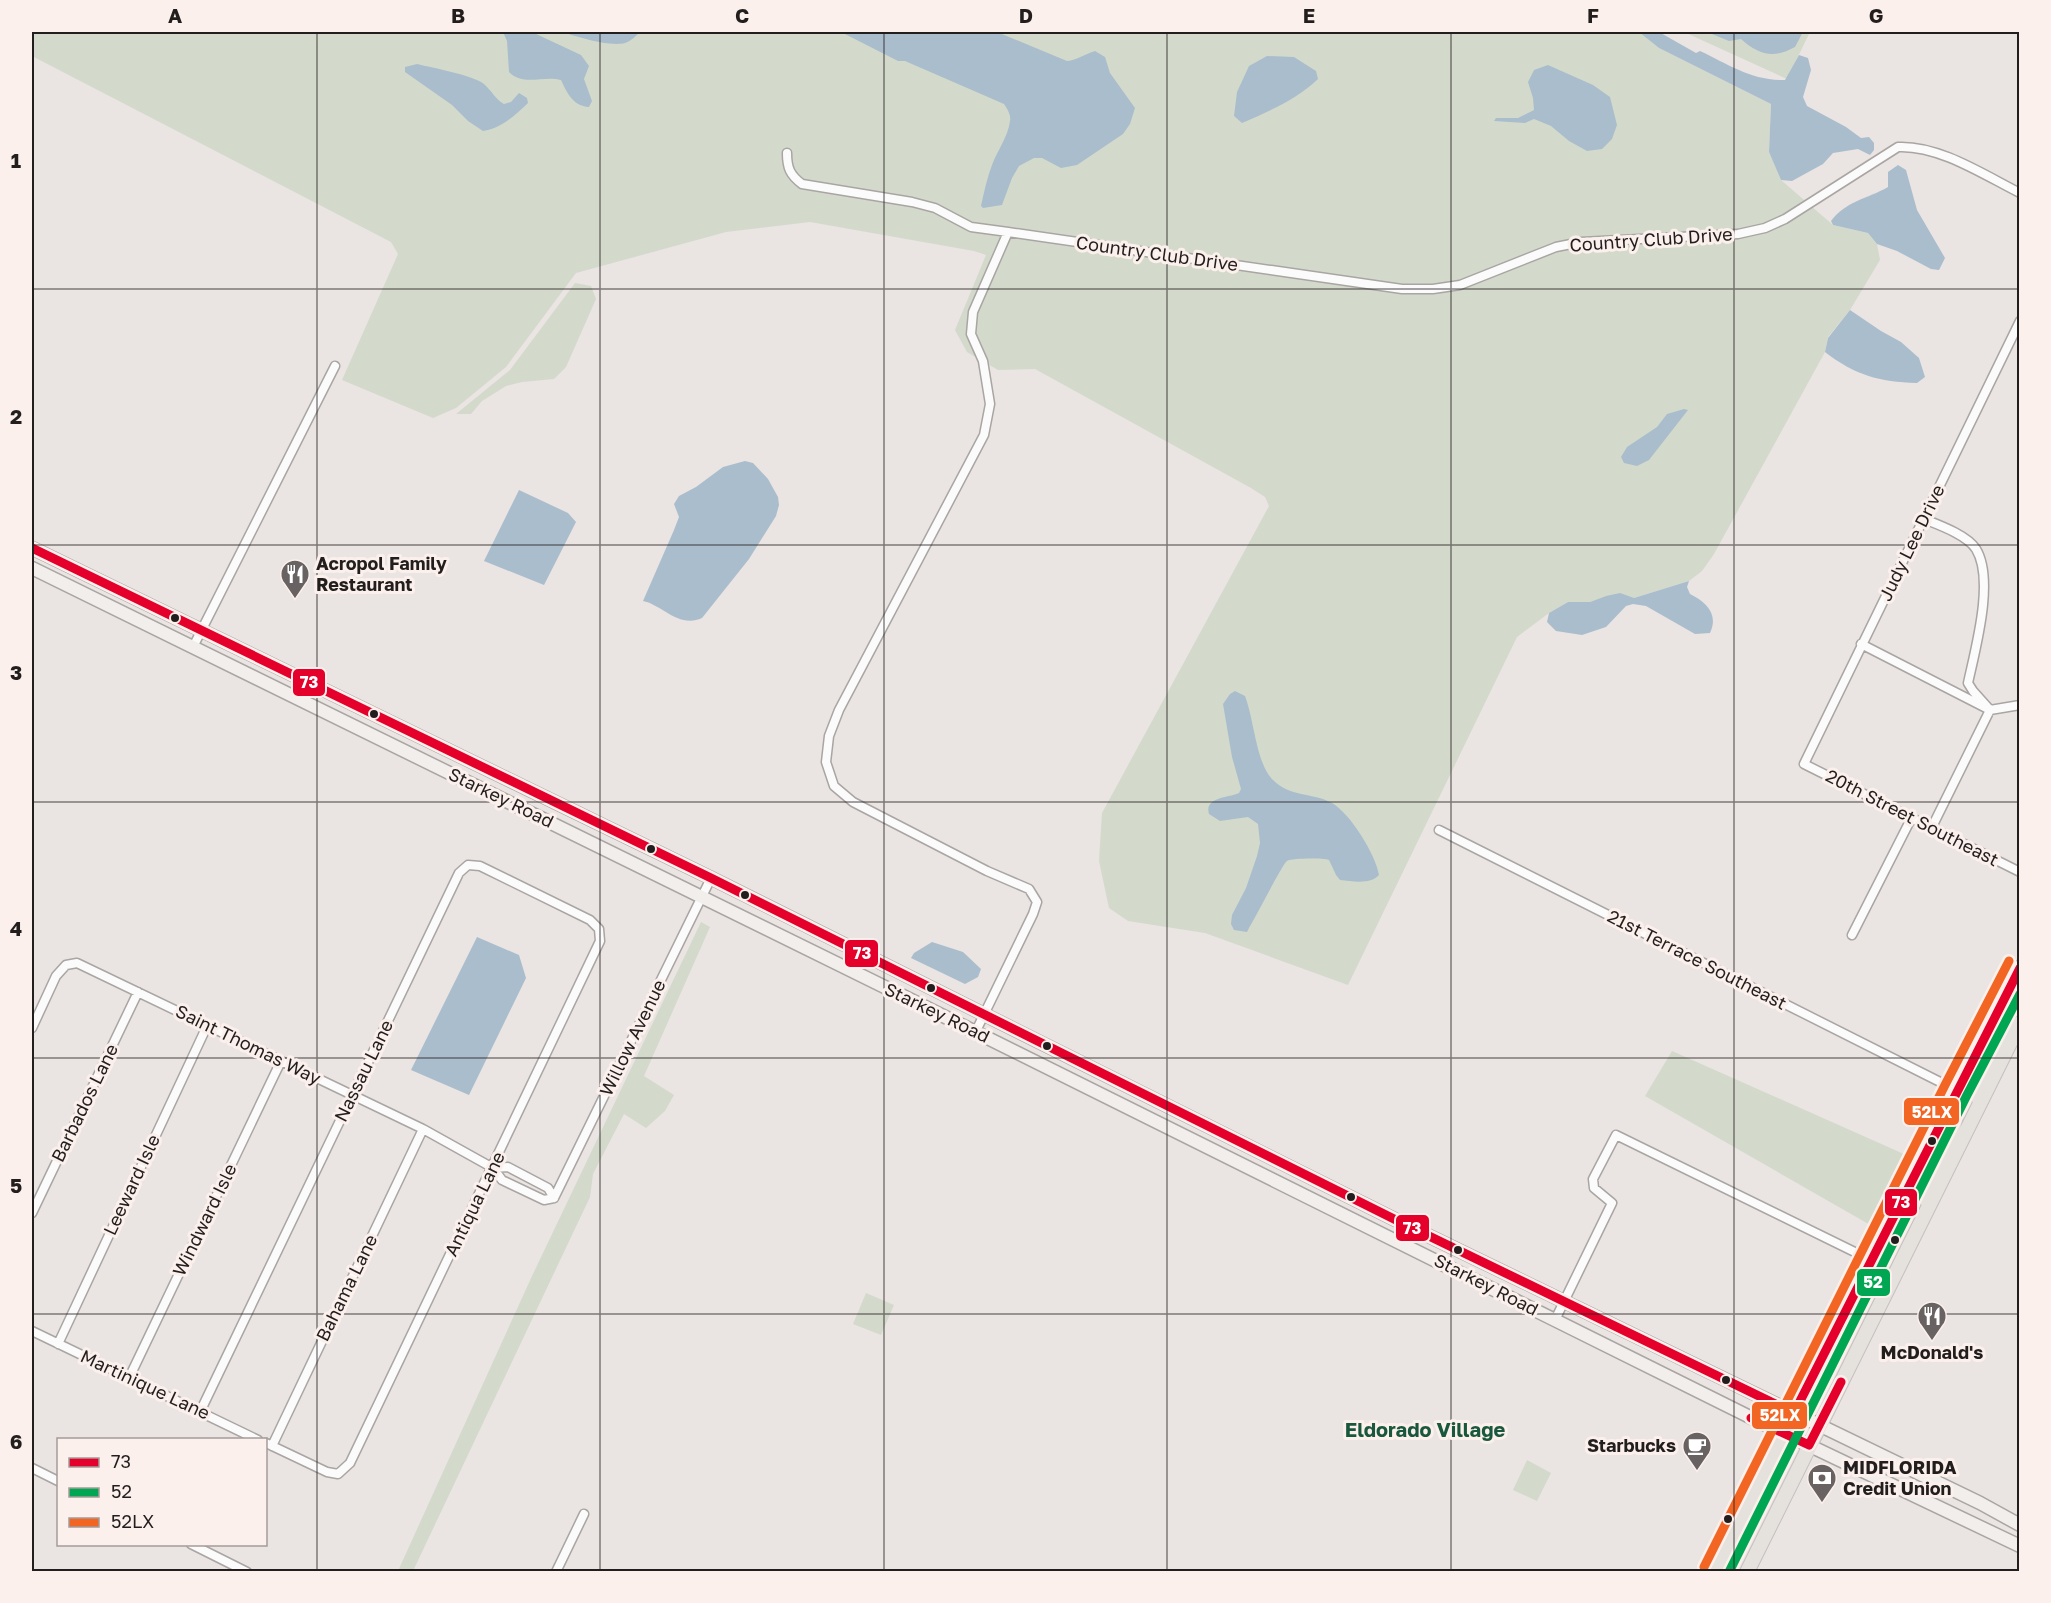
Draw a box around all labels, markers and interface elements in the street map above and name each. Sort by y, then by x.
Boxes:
text: A [168,3,182,27]
text: B [451,3,465,27]
text: C [735,3,749,27]
text: D [1019,3,1033,27]
text: E [1303,3,1315,27]
text: F [1587,3,1599,27]
text: G [1869,3,1883,27]
text: 1 [11,148,21,172]
street label: Country Club Drive [1569,222,1733,256]
street label: Country Club Drive [1075,231,1239,275]
text: 2 [10,404,22,428]
street label: Judy Lee Drive [1873,481,1949,604]
place label: Acropol Family Restaurant [316,552,447,595]
restaurant icon: Acropol Family Restaurant [279,558,311,600]
unlabelled marker [169,612,181,624]
text: 3 [10,660,22,684]
line badge: 73 [292,668,326,697]
text: 73 [300,672,318,692]
unlabelled marker [368,708,380,720]
street label: Starkey Road [445,762,558,832]
street label: 20th Street Southeast [1822,764,2003,870]
unlabelled marker [645,843,657,855]
unlabelled marker [739,889,751,901]
street label: 21st Terrace Southeast [1604,904,1791,1014]
text: 4 [10,916,22,940]
line badge: 73 [844,939,879,968]
text: 73 [853,943,871,963]
street label: Willow Avenue [594,976,670,1099]
street label: Starkey Road [881,977,994,1047]
unlabelled marker [925,982,937,994]
street label: Saint Thomas Way [172,999,325,1089]
street label: Nassau Lane [329,1016,397,1125]
street label: Barbados Lane [46,1040,122,1165]
unlabelled marker [1041,1040,1053,1052]
line badge: 52LX [1903,1097,1960,1126]
text: 52LX [1912,1102,1953,1122]
street label: Leeward Isle [98,1131,164,1239]
unlabelled marker [1926,1135,1938,1147]
street label: Antiqua Lane [439,1148,509,1259]
street label: Windward Isle [167,1160,241,1279]
text: 5 [10,1173,22,1197]
line badge: 73 [1884,1188,1918,1217]
unlabelled marker [1345,1191,1357,1203]
text: 73 [1892,1192,1910,1212]
line badge: 73 [1395,1214,1430,1242]
text: 73 [1403,1218,1421,1238]
street label: Bahama Lane [311,1231,381,1345]
unlabelled marker [1889,1234,1901,1246]
unlabelled marker [1452,1244,1464,1256]
street label: Starkey Road [1431,1248,1542,1320]
line badge: 52 [1856,1268,1891,1297]
text: 52 [1863,1272,1883,1292]
restaurant icon: McDonald's [1916,1300,1948,1342]
place label: McDonald's [1881,1341,1983,1363]
street label: Martinique Lane [77,1345,213,1424]
unlabelled marker [1720,1374,1732,1386]
line badge: 52LX [1751,1401,1808,1430]
text: 52LX [1760,1405,1801,1425]
district label: Eldorado Village [1345,1417,1505,1441]
text: 6 [10,1429,22,1453]
cafe icon: Starbucks [1681,1430,1713,1472]
place label: Starbucks [1587,1434,1676,1456]
legend [57,1438,267,1546]
text: 73 [111,1450,131,1472]
place label: MIDFLORIDA Credit Union [1843,1456,1957,1499]
bank icon: MIDFLORIDA Credit Union [1806,1462,1838,1504]
text: 52 [111,1480,132,1502]
text: 52LX [111,1510,154,1532]
unlabelled marker [1722,1513,1734,1525]

